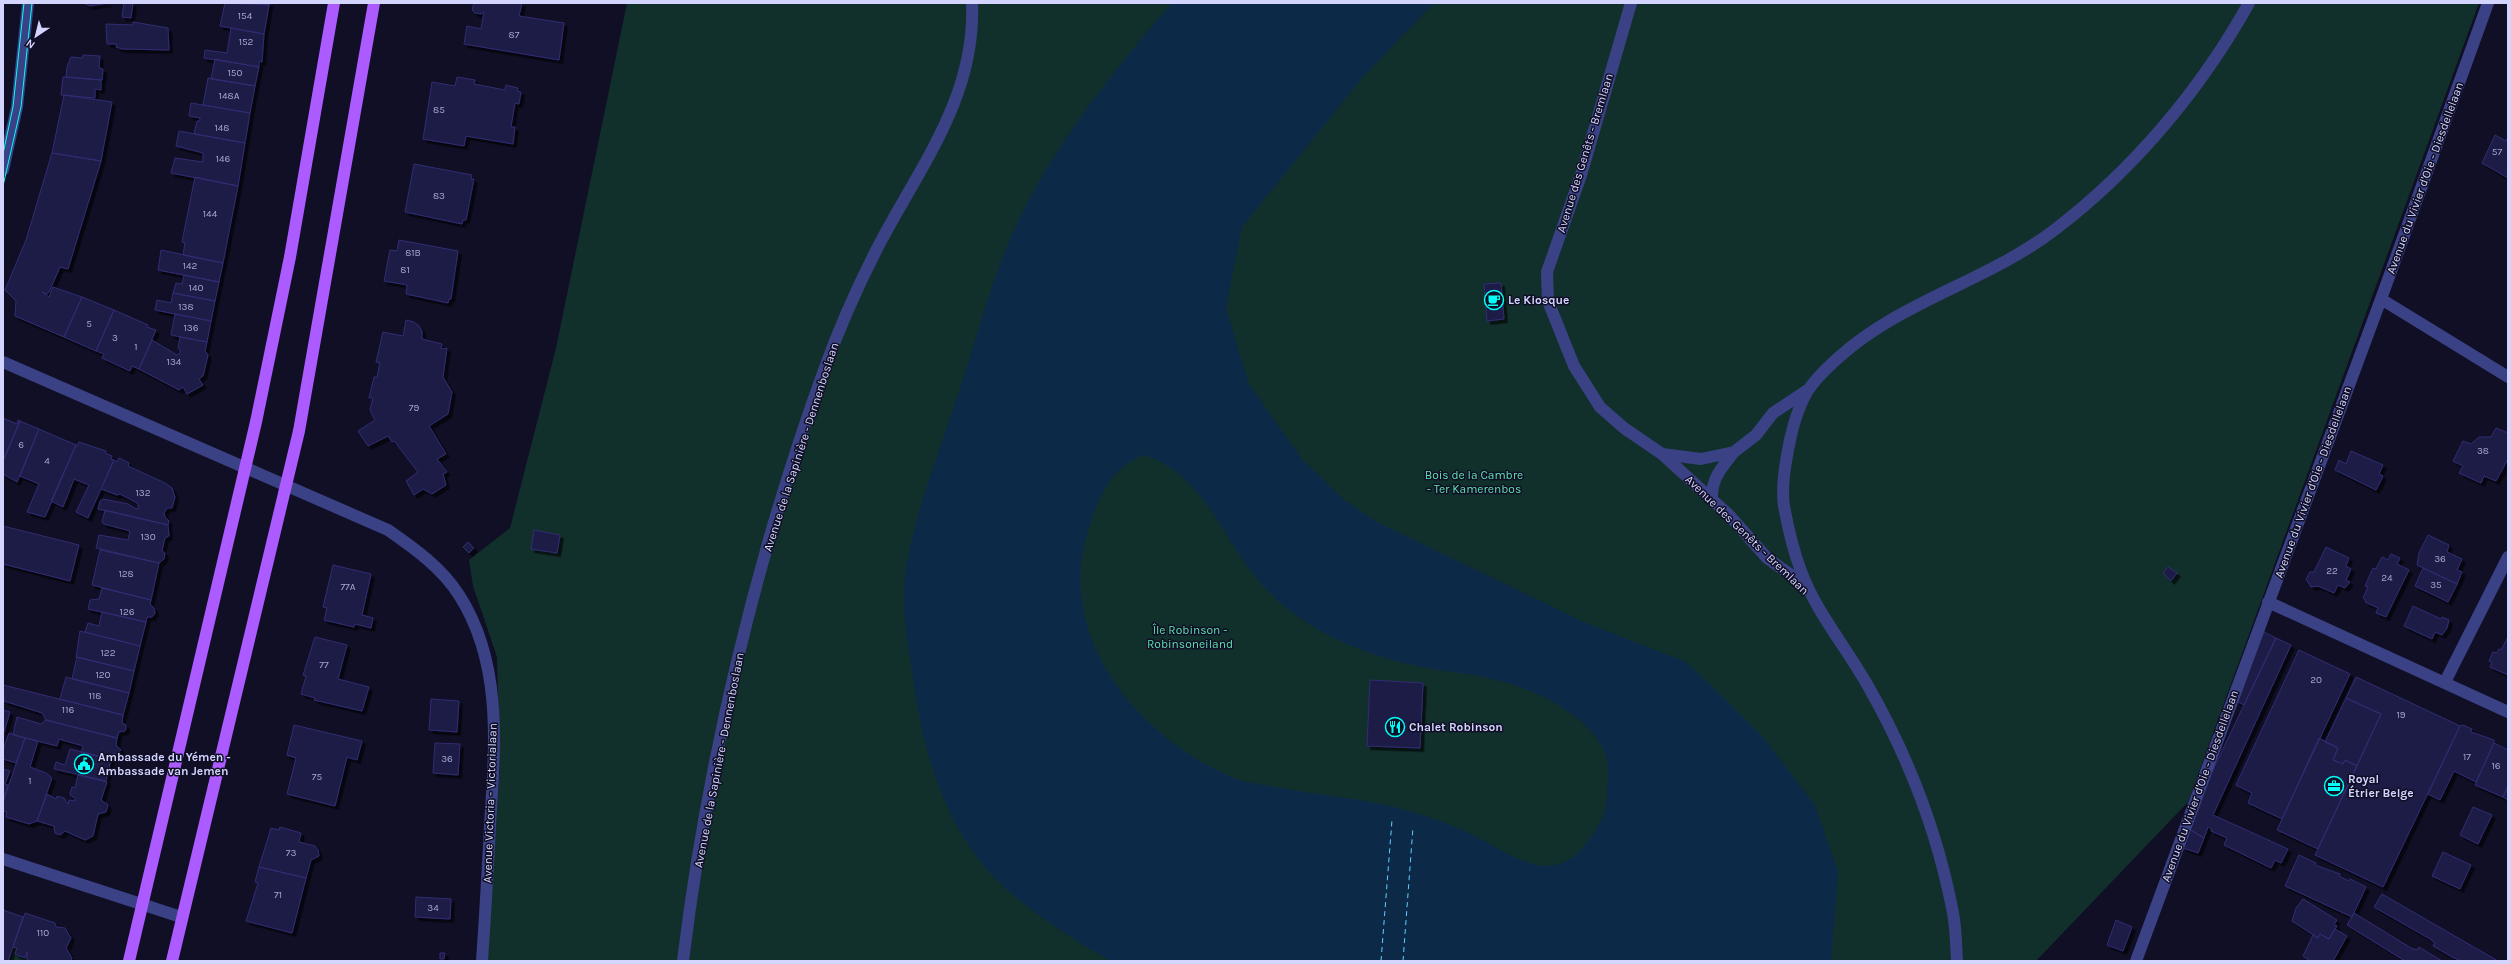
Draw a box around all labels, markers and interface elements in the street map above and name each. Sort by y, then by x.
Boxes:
house number: 154 [238,10,253,22]
north arrow [16,16,56,56]
house number: 87 [509,29,520,41]
text: N [24,36,38,51]
house number: 152 [239,36,254,48]
house number: 150 [228,67,243,79]
street label: Avenue des Genêts - Bremlaan [1554,72,1616,234]
street label: Avenue du Vivier d'Oie - Diesdellelaan [2384,80,2466,276]
house number: 148A [219,90,240,102]
house number: 85 [433,104,445,116]
house number: 148 [214,122,230,134]
house number: 57 [2492,146,2502,158]
house number: 146 [216,153,231,165]
house number: 83 [433,190,445,202]
house number: 144 [203,208,218,220]
house number: 81B [405,247,421,259]
house number: 142 [183,260,198,272]
house number: 81 [400,264,410,276]
house number: 140 [189,282,203,294]
cafe icon: Le Kiosque [1483,289,1505,311]
place label: Le Kiosque [1508,293,1569,307]
house number: 138 [178,301,194,313]
house number: 5 [86,318,92,330]
house number: 136 [184,322,199,334]
house number: 3 [112,332,118,344]
house number: 1 [134,341,138,353]
street label: Avenue de la Sapinière - Dennenboslaan [761,341,841,553]
house number: 134 [167,356,182,368]
street label: Avenue du Vivier d'Oie - Diesdellelaan [2272,384,2354,580]
house number: 79 [409,402,419,414]
house number: 6 [18,439,24,451]
house number: 38 [2477,445,2489,457]
house number: 4 [44,455,50,467]
park label: Bois de la Cambre - Ter Kamerenbos [1425,468,1523,496]
street label: Avenue des Genêts - Bremlaan [1683,472,1811,598]
house number: 132 [135,487,151,499]
house number: 130 [140,531,156,543]
house number: 36 [2434,553,2446,565]
house number: 22 [2326,565,2338,577]
house number: 128 [118,568,134,580]
house number: 24 [2381,572,2393,584]
house number: 35 [2430,579,2442,591]
house number: 77A [340,581,356,593]
house number: 126 [120,606,135,618]
park label: Île Robinson - Robinsoneiland [1147,623,1233,651]
house number: 122 [101,647,116,659]
street label: Avenue de la Sapinière - Dennenboslaan [691,651,747,869]
house number: 77 [319,659,329,671]
house number: 120 [95,669,111,681]
house number: 20 [2310,674,2322,686]
street label: Avenue du Vivier d'Oie - Diesdellelaan [2159,688,2241,884]
house number: 118 [89,690,101,702]
house number: 116 [62,704,74,716]
house number: 19 [2396,709,2406,721]
restaurant icon: Chalet Robinson [1384,716,1406,738]
place label: Chalet Robinson [1409,720,1503,734]
street label: Avenue Victoria - Victorialaan [480,723,500,883]
place label: Ambassade du Yémen - Ambassade van Jemen [98,750,231,778]
house number: 17 [2463,751,2471,763]
public building icon: Ambassade du Yémen - Ambassade van Jemen [73,753,95,775]
house number: 36 [441,753,453,765]
house number: 16 [2491,760,2501,772]
house number: 75 [312,771,323,783]
place label: Royal Étrier Belge [2348,772,2414,800]
house number: 1 [28,775,32,787]
office icon: Royal Étrier Belge [2323,775,2345,797]
house number: 73 [286,847,296,859]
house number: 71 [274,889,282,901]
house number: 34 [427,902,439,914]
house number: 110 [37,927,49,939]

